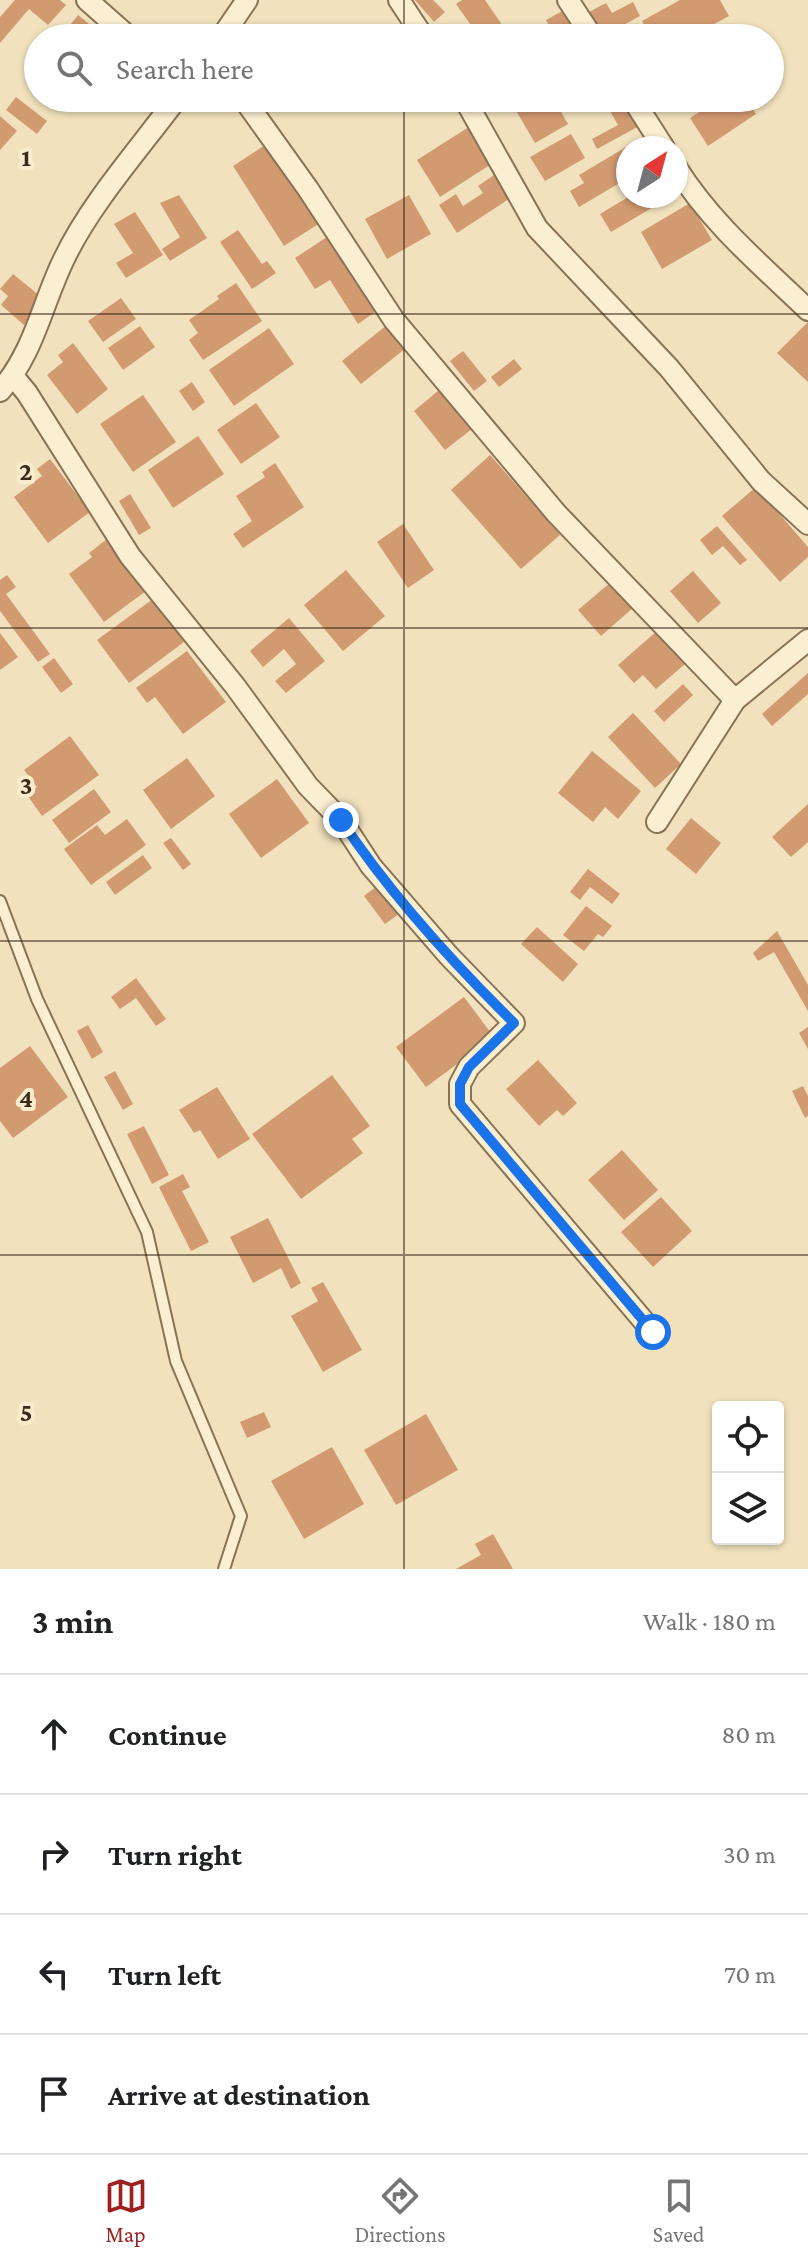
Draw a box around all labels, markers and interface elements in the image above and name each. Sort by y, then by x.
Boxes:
search box [24,24,784,112]
icon: search [52,46,96,90]
text: Search here [116,52,254,85]
north arrow [616,136,688,208]
text: 1 [21,143,31,172]
text: 2 [19,457,33,486]
text: 3 [20,771,32,800]
route end [323,802,359,838]
text: 4 [19,1084,33,1113]
route start [635,1314,671,1350]
text: 5 [20,1398,32,1427]
map controls [712,1401,784,1545]
button: locate [712,1401,784,1473]
button: layers [712,1473,784,1545]
text: 3 min [32,1603,113,1640]
text: Walk · 180 m [643,1607,776,1636]
icon: ahead [32,1712,76,1756]
text: Continue [108,1718,227,1751]
text: 80 m [722,1720,776,1749]
icon: right [32,1832,76,1876]
text: Turn right [108,1838,242,1871]
text: 30 m [723,1840,776,1869]
icon: left [32,1952,76,1996]
text: Turn left [108,1958,221,1991]
text: 70 m [724,1960,776,1989]
icon: arrive [32,2072,76,2116]
text: Arrive at destination [108,2078,370,2111]
tab: Map [104,2174,148,2247]
tab: Directions [355,2174,446,2247]
tab: Saved [653,2174,704,2247]

